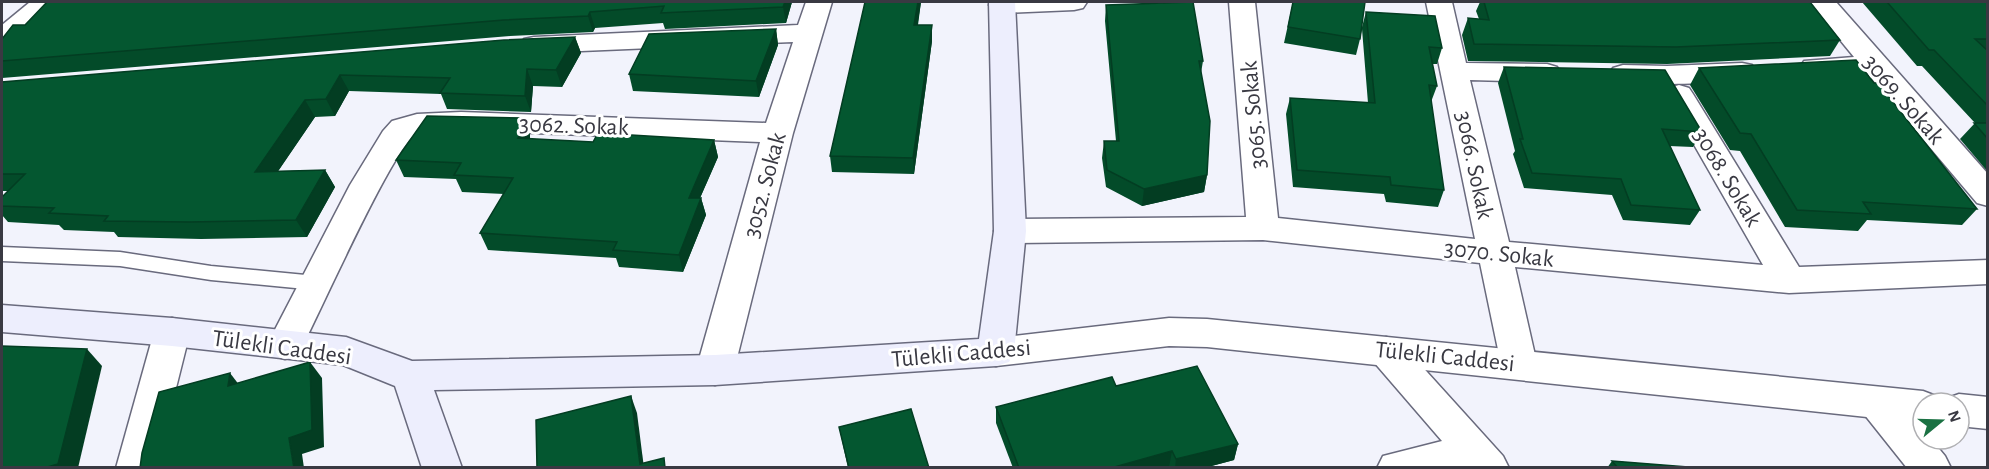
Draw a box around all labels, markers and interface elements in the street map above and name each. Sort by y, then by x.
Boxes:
street label: 3069. Sokak [1858,50,1948,149]
street label: 3065. Sokak [1237,60,1271,170]
street label: 3066. Sokak [1451,109,1497,221]
street label: 3062. Sokak [519,112,629,140]
street label: 3068. Sokak [1689,124,1766,231]
street label: 3052. Sokak [739,130,791,241]
street label: 3070. Sokak [1443,236,1555,272]
street label: Tülekli Caddesi [211,326,353,370]
street label: Tülekli Caddesi [890,336,1032,372]
street label: Tülekli Caddesi [1374,338,1516,376]
north arrow [1911,391,1971,451]
text: N [1945,409,1964,424]

